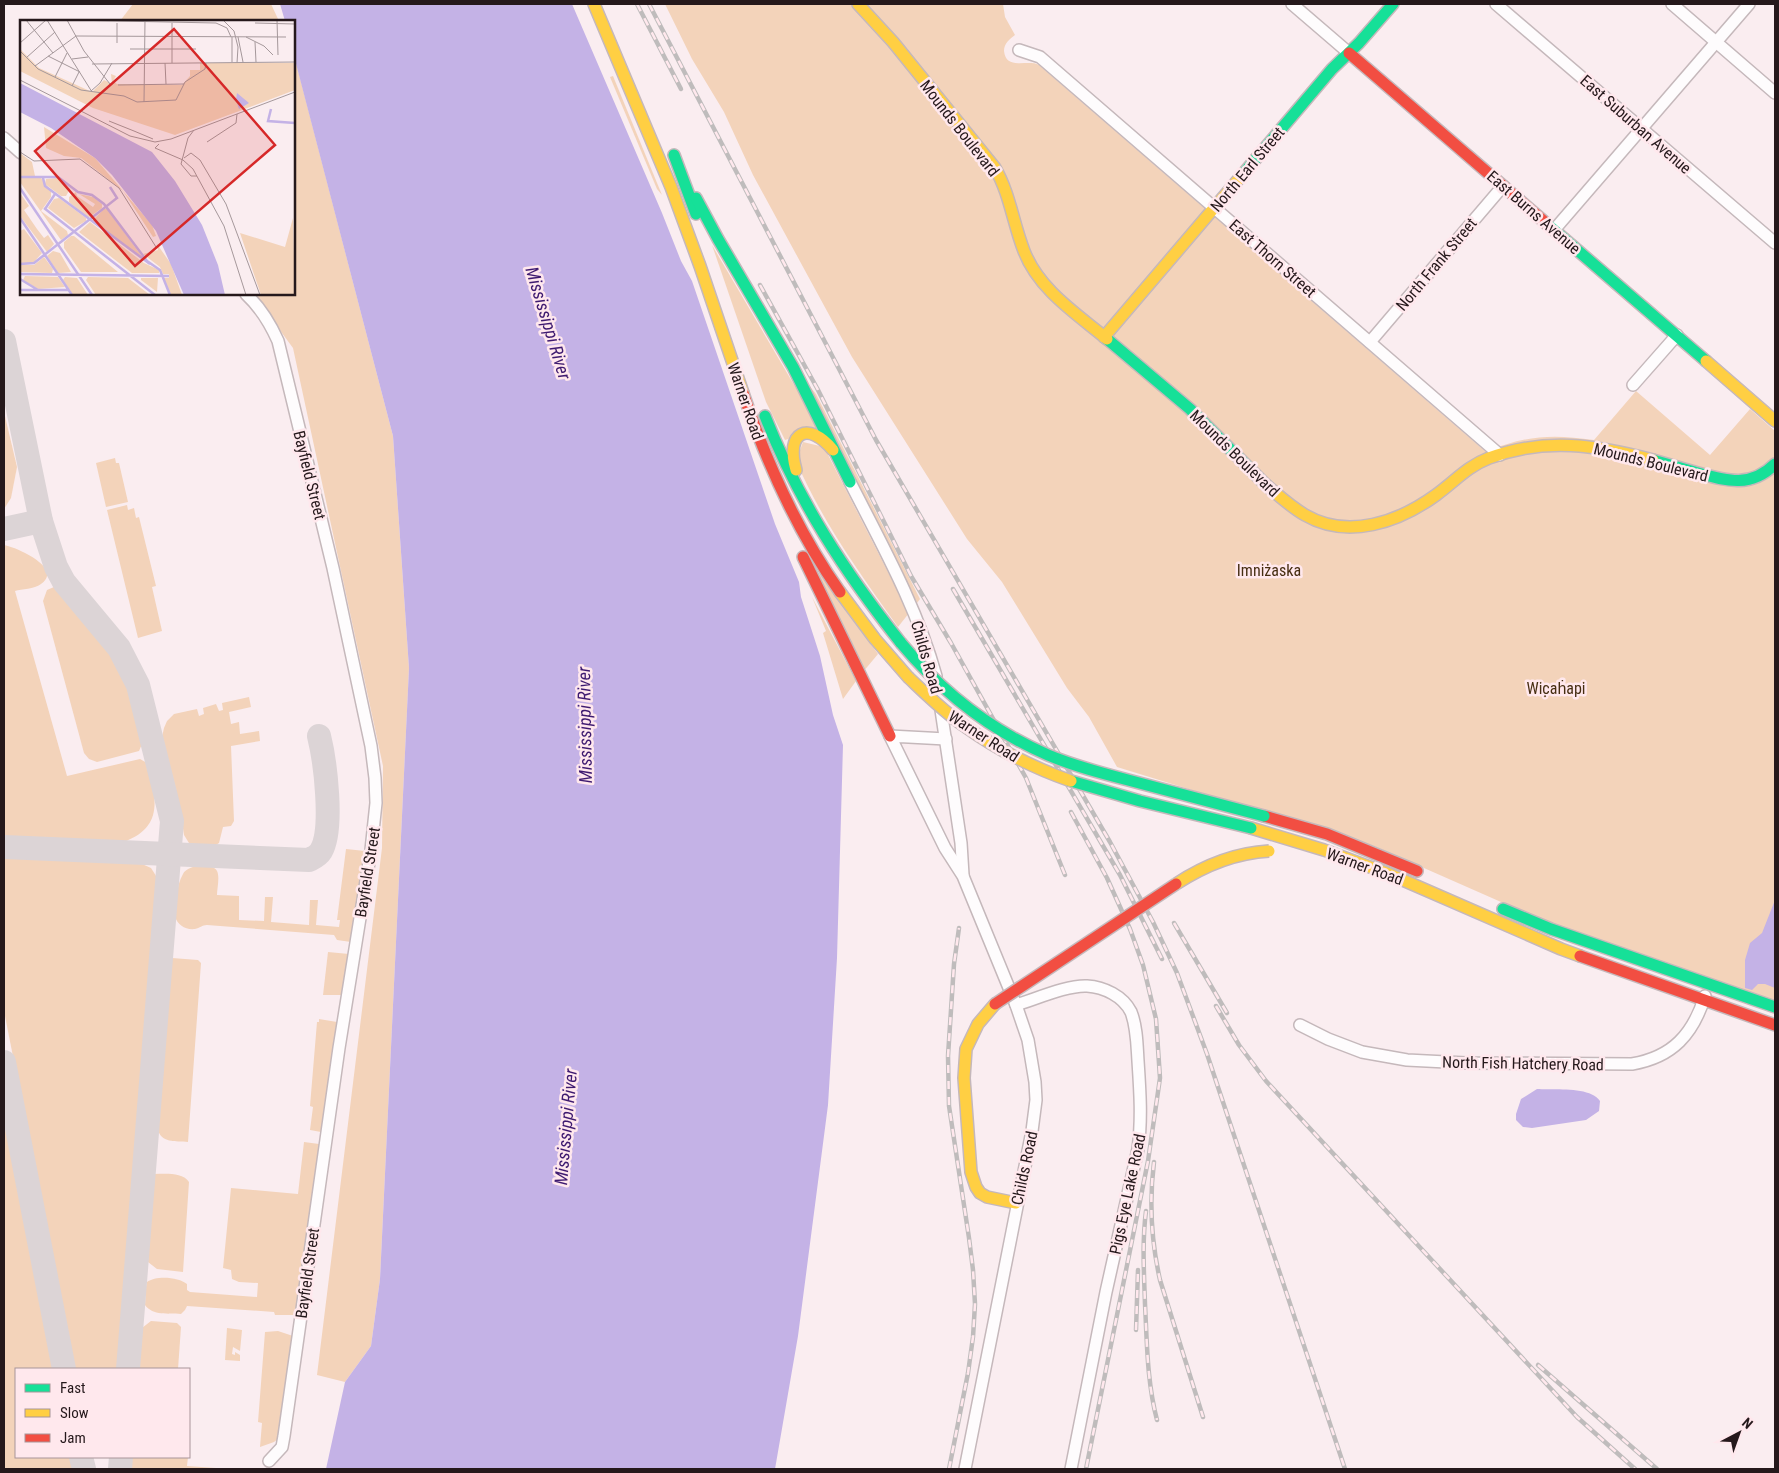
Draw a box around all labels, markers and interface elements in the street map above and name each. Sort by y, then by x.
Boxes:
inset map [20,20,295,295]
street label: East Suburban Avenue [1576,71,1695,178]
street label: Mounds Boulevard [916,76,1003,180]
street label: North Earl Street [1206,123,1288,216]
street label: East Burns Avenue [1483,167,1584,258]
street label: North Frank Street [1392,214,1481,315]
street label: East Thorn Street [1225,215,1320,301]
water label: Mississippi River [521,264,576,382]
street label: Warner Road [723,360,768,442]
street label: Mounds Boulevard [1186,406,1283,501]
street label: Bayfield Street [289,429,330,522]
street label: Mounds Boulevard [1592,439,1710,486]
park label: Imniżaska [1237,561,1301,580]
street label: Childs Road [907,618,946,696]
water label: Mississippi River [573,666,596,783]
park label: Wic̣aḣapi [1526,679,1586,698]
street label: Warner Road [945,707,1023,766]
street label: Bayfield Street [351,825,384,919]
street label: Warner Road [1324,844,1406,889]
street label: North Fish Hatchery Road [1442,1053,1604,1074]
water label: Mississippi River [550,1067,581,1186]
street label: Childs Road [1007,1129,1042,1207]
street label: Pigs Eye Lake Road [1105,1132,1150,1256]
street label: Bayfield Street [292,1226,323,1319]
legend [15,1368,190,1458]
text: Fast [60,1379,85,1397]
text: Slow [60,1404,89,1422]
north arrow [1714,1408,1764,1458]
text: N [1739,1414,1756,1432]
text: Jam [60,1429,86,1447]

